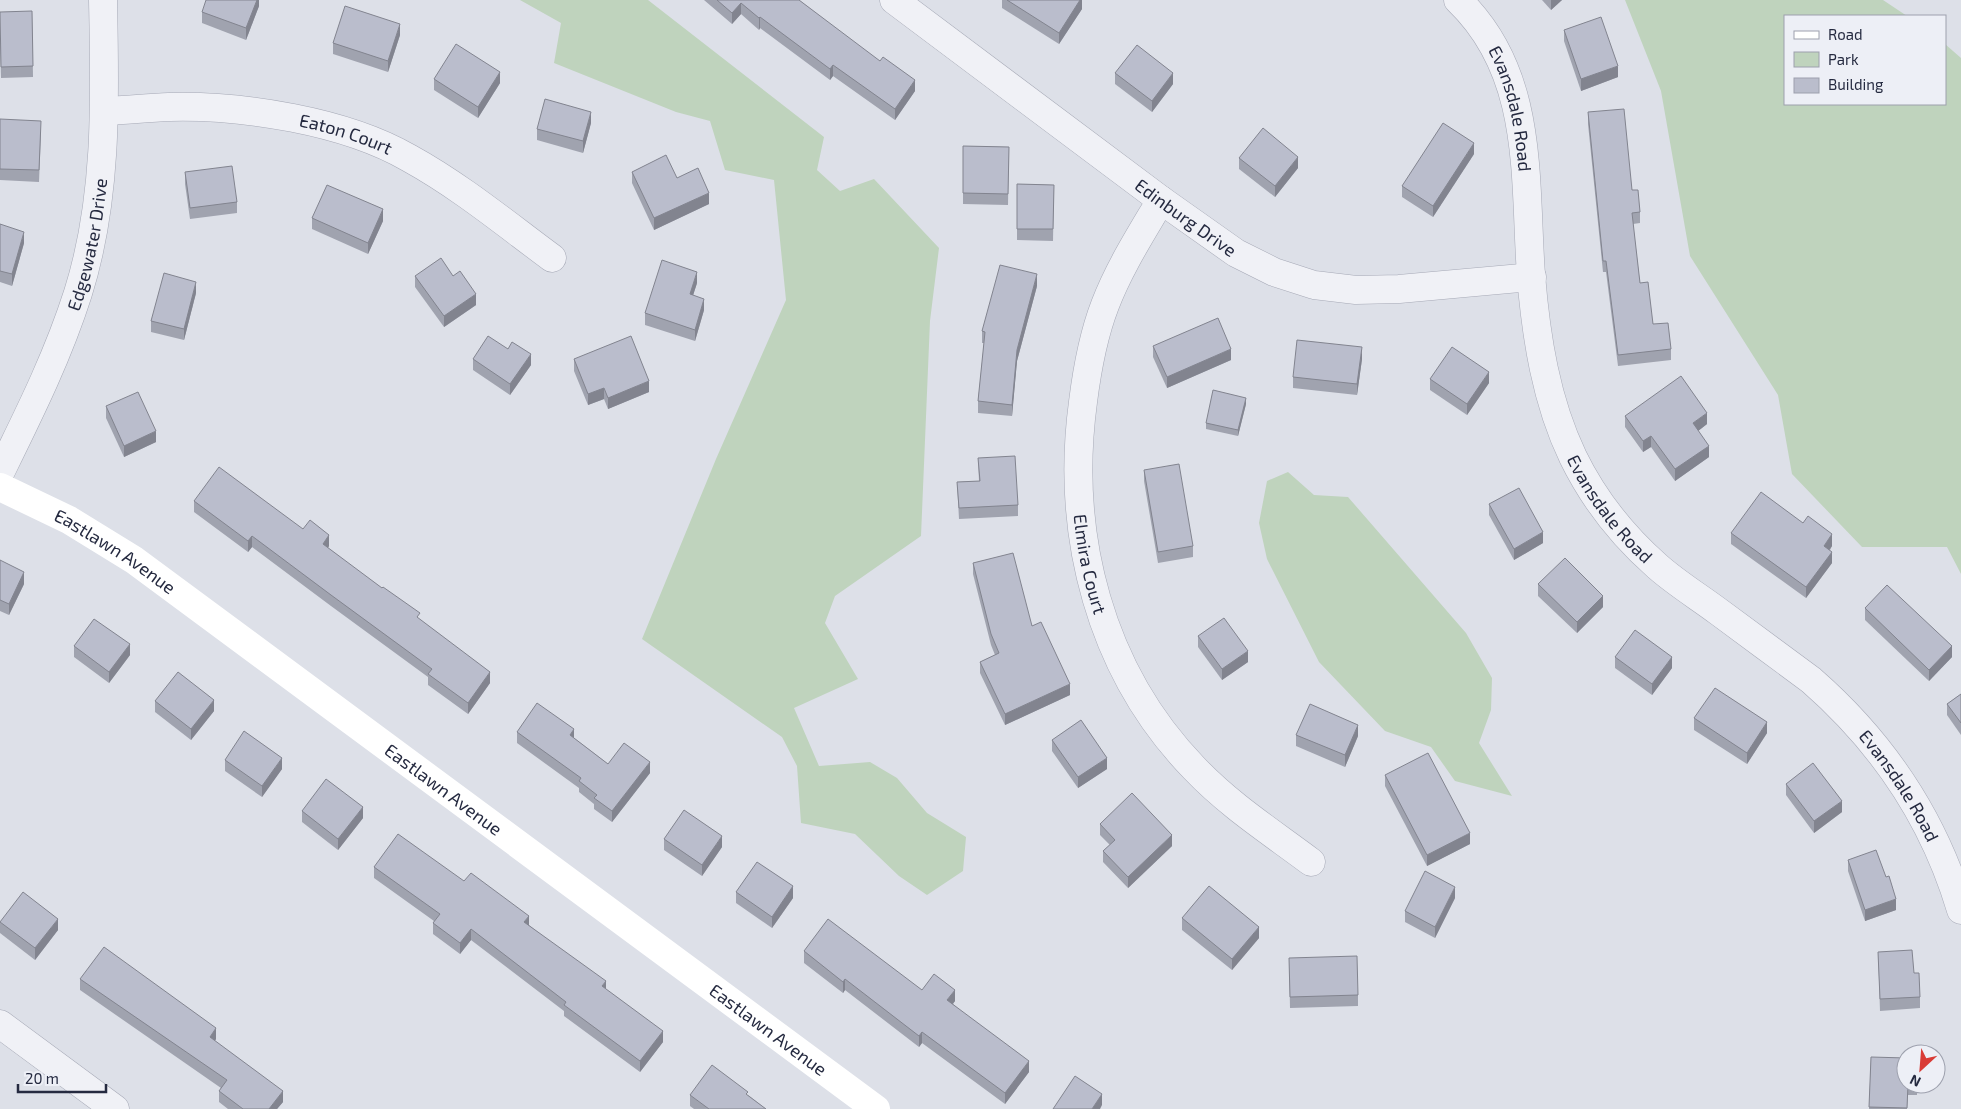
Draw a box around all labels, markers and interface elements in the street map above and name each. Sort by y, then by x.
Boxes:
legend [1784,15,1946,105]
text: Road [1828,25,1863,43]
street label: Evansdale Road [1484,42,1537,172]
text: Park [1828,50,1859,68]
text: Building [1828,75,1884,93]
street label: Eaton Court [298,109,396,159]
street label: Edinburg Drive [1131,173,1241,261]
street label: Edgewater Drive [62,177,111,313]
street label: Evansdale Road [1563,451,1657,567]
street label: Eastlawn Avenue [51,504,180,598]
street label: Elmira Court [1070,513,1112,617]
street label: Evansdale Road [1855,725,1944,845]
street label: Eastlawn Avenue [381,738,507,840]
street label: Eastlawn Avenue [705,979,831,1080]
north arrow [1896,1044,1946,1094]
scale bar [18,1062,105,1094]
text: 20 m [25,1069,59,1087]
text: N [1907,1071,1923,1091]

